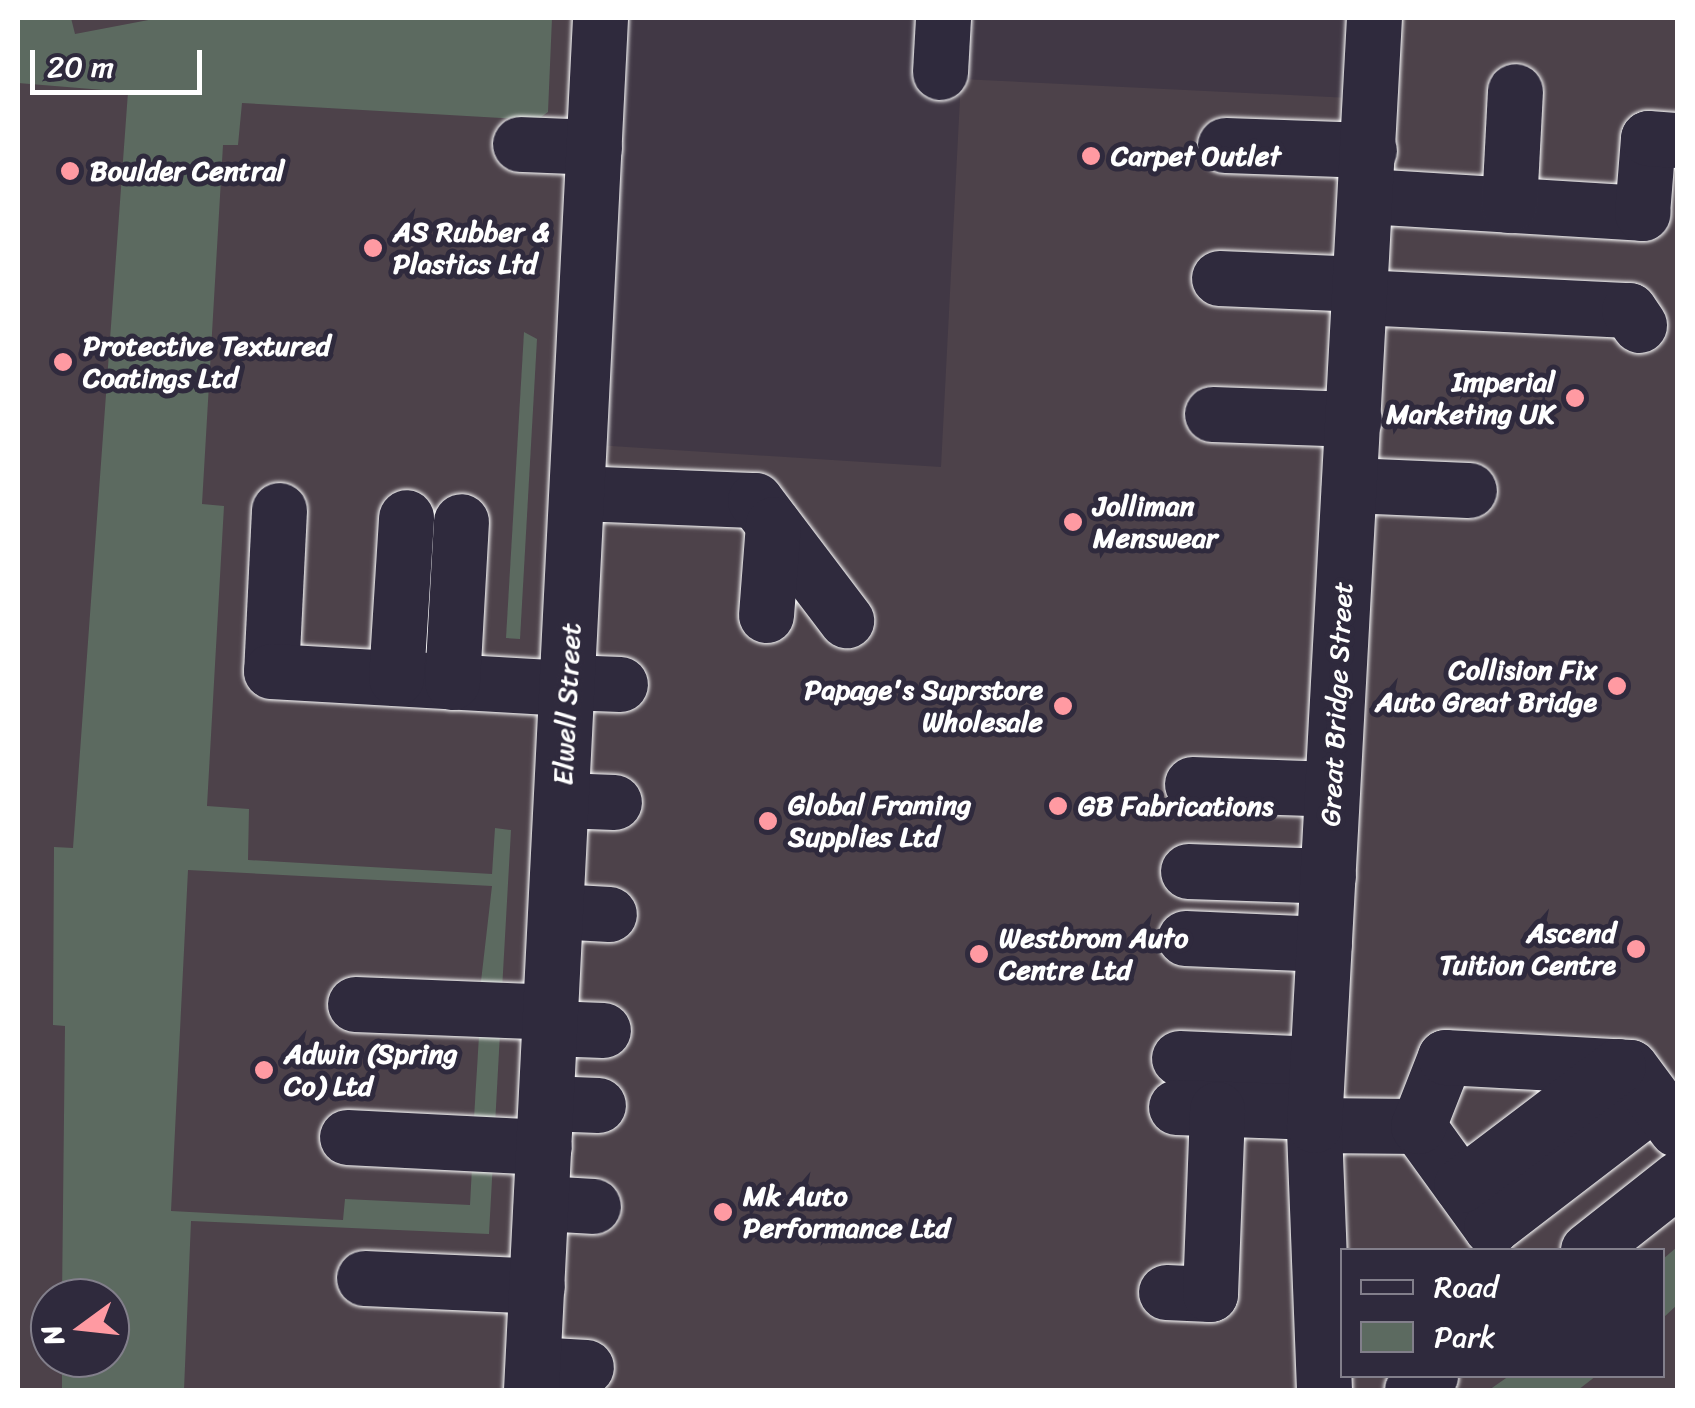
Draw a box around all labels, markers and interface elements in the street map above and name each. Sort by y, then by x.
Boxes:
scale bar [35,30,208,92]
text: 20 m [47,40,114,94]
place label: Carpet Outlet [1111,139,1281,173]
marker: Carpet Outlet [1080,145,1102,167]
place label: Boulder Central [90,154,285,188]
marker: Boulder Central [59,160,81,182]
place label: AS Rubber & Plastics Ltd [393,215,549,281]
marker: AS Rubber & Plastics Ltd [362,237,384,259]
place label: Protective Textured Coatings Ltd [83,329,330,395]
marker: Protective Textured Coatings Ltd [52,351,74,373]
place label: Imperial Marketing UK [1386,365,1555,431]
marker: Imperial Marketing UK [1564,387,1586,409]
place label: Jolliman Menswear [1093,489,1217,555]
marker: Jolliman Menswear [1062,511,1084,533]
street label: Great Bridge Street [1314,580,1360,828]
street label: Elwell Street [546,622,588,786]
place label: Collision Fix Auto Great Bridge [1373,653,1597,719]
place label: Papage's Suprstore Wholesale [804,673,1043,739]
marker: Collision Fix Auto Great Bridge [1606,675,1628,697]
marker: Papage's Suprstore Wholesale [1052,695,1074,717]
place label: Global Framing Supplies Ltd [788,788,971,854]
place label: GB Fabrications [1078,789,1273,823]
marker: GB Fabrications [1047,795,1069,817]
marker: Global Framing Supplies Ltd [757,810,779,832]
place label: Ascend Tuition Centre [1439,916,1616,982]
place label: Westbrom Auto Centre Ltd [999,921,1189,987]
marker: Ascend Tuition Centre [1625,938,1647,960]
marker: Westbrom Auto Centre Ltd [968,943,990,965]
place label: Adwin (Spring Co) Ltd [284,1037,458,1103]
marker: Adwin (Spring Co) Ltd [253,1059,275,1081]
place label: Mk Auto Performance Ltd [743,1179,950,1245]
marker: Mk Auto Performance Ltd [712,1201,734,1223]
legend [1340,1248,1665,1378]
text: Road [1434,1260,1498,1314]
north arrow [30,1278,130,1378]
text: Park [1434,1310,1496,1364]
text: N [26,1320,79,1351]

